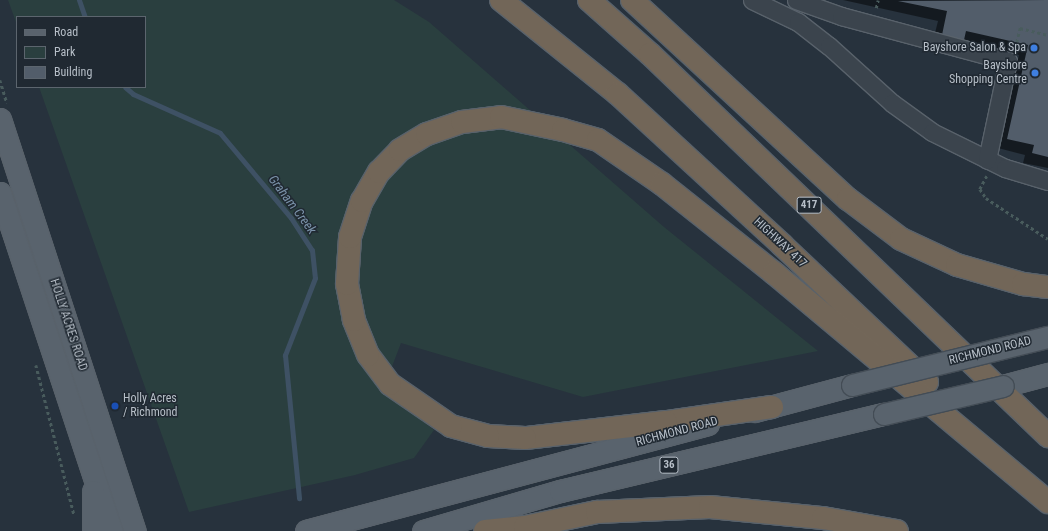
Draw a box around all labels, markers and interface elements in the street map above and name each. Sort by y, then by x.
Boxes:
legend [16,16,146,88]
text: Road [54,25,78,39]
place label: Bayshore Salon & Spa [923,41,1026,55]
marker: Bayshore Salon & Spa [1029,43,1039,53]
text: Park [54,45,75,59]
place label: Bayshore Shopping Centre [949,59,1027,87]
text: Building [54,65,92,79]
marker: Bayshore Shopping Centre [1030,68,1040,78]
water label: Graham Creek [265,172,319,238]
road number: 417 [796,196,822,214]
street label: HIGHWAY 417 [751,215,809,271]
street label: HOLLY ACRES ROAD [46,277,90,373]
street label: RICHMOND ROAD [947,334,1033,368]
place label: Holly Acres / Richmond [123,392,177,420]
marker: Holly Acres / Richmond [110,401,120,411]
street label: RICHMOND ROAD [634,414,720,450]
road number: 36 [659,456,679,474]

